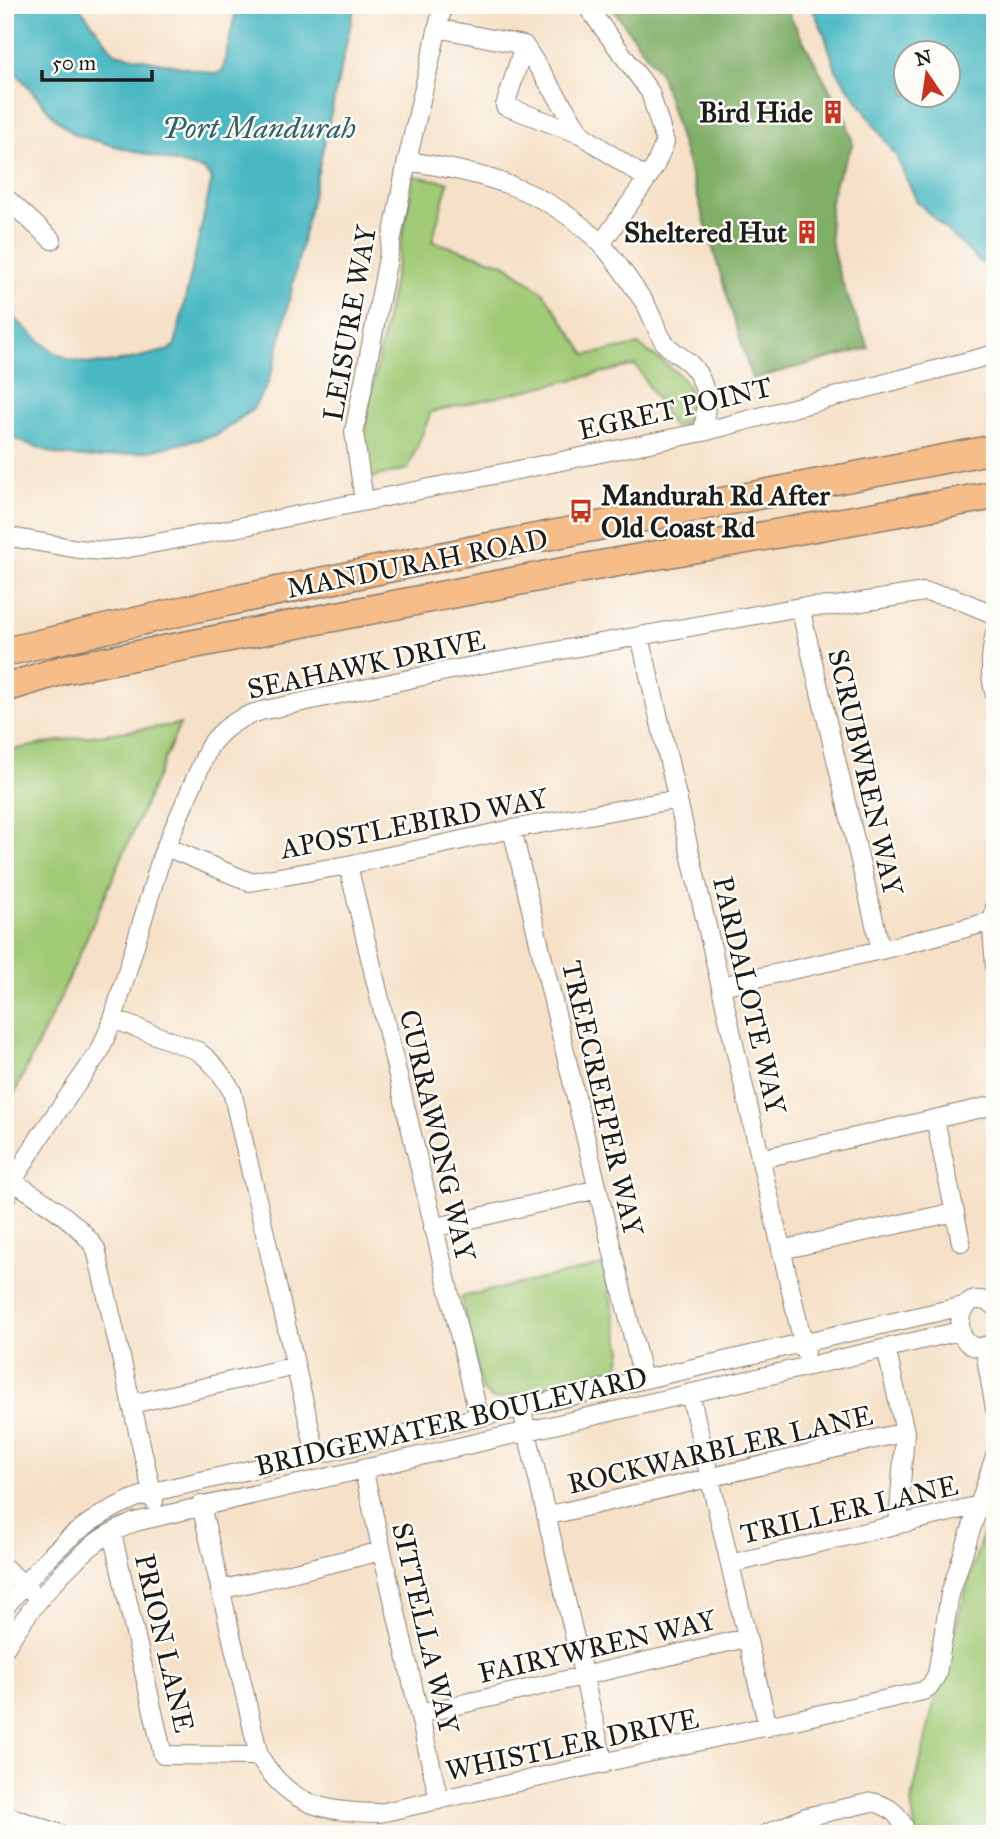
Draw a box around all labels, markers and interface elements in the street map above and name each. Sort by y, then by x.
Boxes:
scale bar [42,38,152,82]
north arrow [892,38,962,108]
text: N [913,45,934,71]
text: 50 m [52,50,97,76]
place label: Bird Hide [699,95,813,130]
building icon: Bird Hide [819,98,847,126]
water label: Port Mandurah [162,110,356,146]
place label: Sheltered Hut [624,215,787,250]
building icon: Sheltered Hut [793,218,821,246]
street label: LEISURE WAY [315,221,384,424]
street label: EGRET POINT [575,369,775,448]
place label: Mandurah Rd After Old Coast Rd [601,478,830,545]
bus stop icon: Mandurah Rd After Old Coast Rd [567,497,595,525]
street label: MANDURAH ROAD [284,521,551,606]
street label: SEAHAWK DRIVE [244,622,488,707]
street label: SCRUBWREN WAY [820,646,911,900]
street label: APOSTLEBIRD WAY [276,780,552,867]
street label: PARDALOTE WAY [705,873,794,1119]
street label: TREECREEPER WAY [554,957,651,1240]
street label: CURRAWONG WAY [392,1006,484,1265]
street label: BRIDGEWATER BOULEVARD [252,1359,651,1484]
street label: ROCKWARBLER LANE [564,1397,876,1502]
street label: TRILLER LANE [737,1467,961,1552]
street label: SITTELLA WAY [384,1519,467,1738]
street label: PRION LANE [127,1550,202,1736]
street label: FAIRYWREN WAY [475,1602,720,1691]
street label: WHISTLER DRIVE [442,1701,702,1788]

